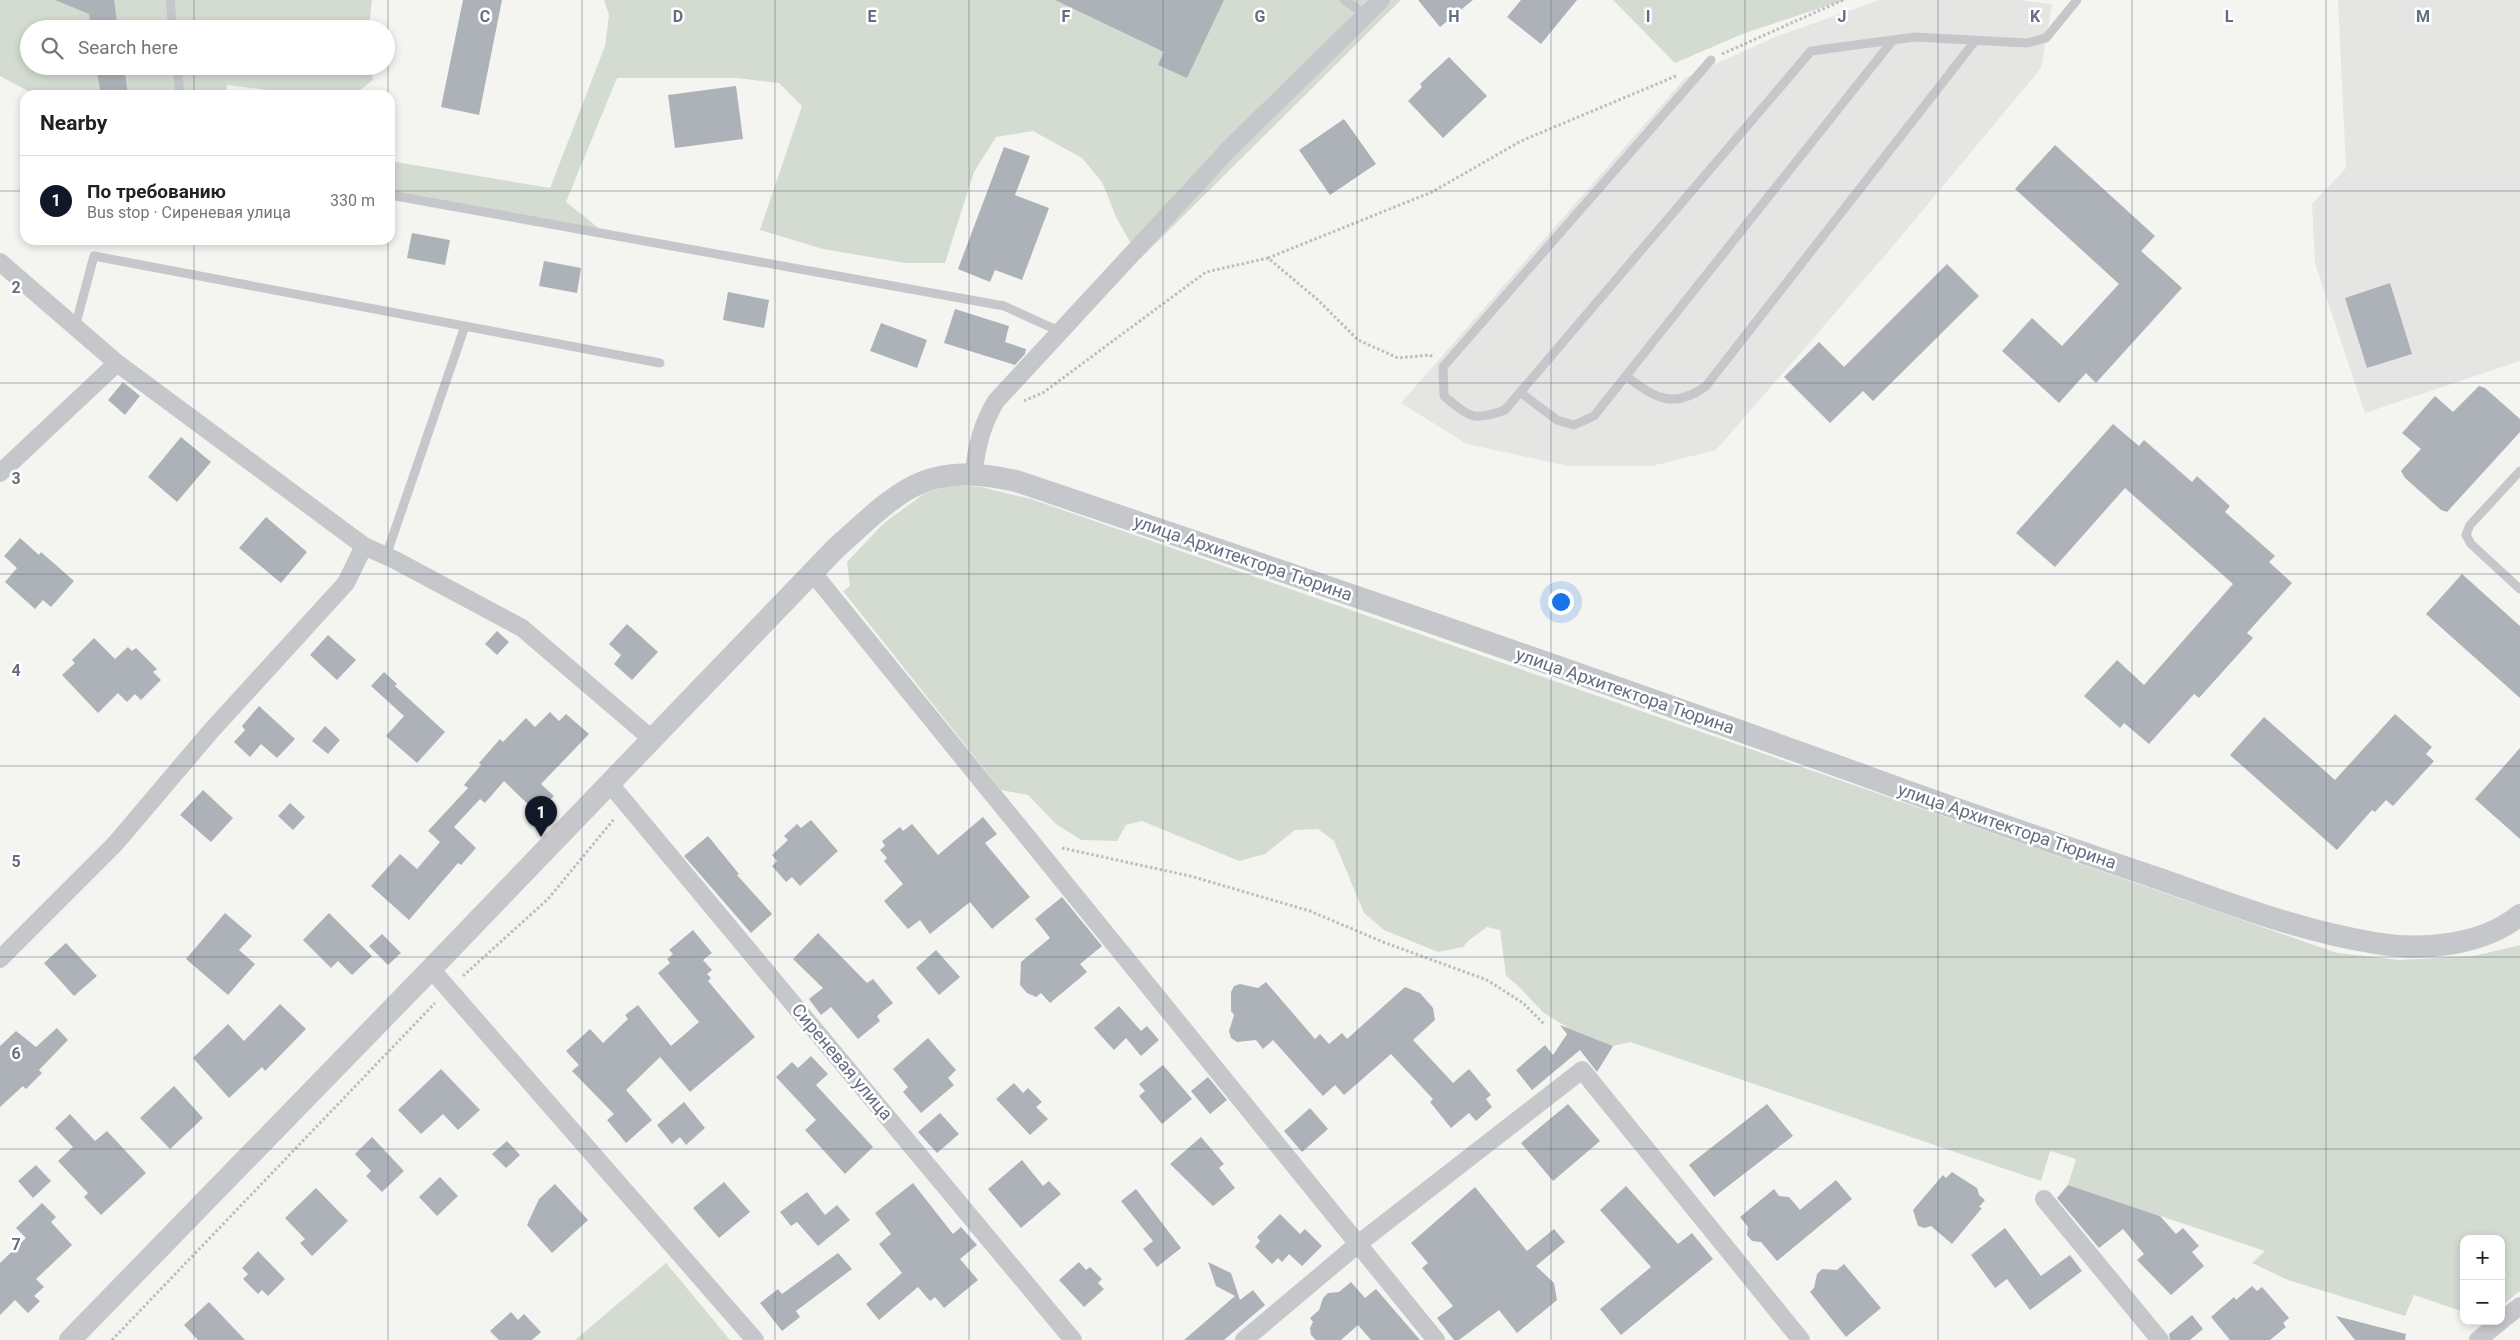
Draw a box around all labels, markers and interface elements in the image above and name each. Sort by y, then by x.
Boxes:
text: C [480,7,490,26]
text: D [673,7,683,26]
text: E [868,7,877,26]
text: F [1062,7,1071,26]
text: G [1255,7,1266,26]
text: H [1448,7,1460,26]
text: I [1646,7,1650,26]
text: J [1838,7,1846,26]
text: K [2030,7,2041,26]
text: L [2225,7,2234,26]
text: M [2416,7,2430,26]
search box [20,20,395,75]
icon: search [38,34,66,62]
text: Search here [78,36,178,59]
text: Nearby [40,111,107,135]
text: По требованию [87,180,226,203]
text: 1 [51,191,61,210]
text: 330 m [330,191,375,210]
text: Bus stop · Сиреневая улица [87,203,291,222]
text: 2 [11,278,21,297]
text: 3 [11,469,21,488]
street label: улица Архитектора Тюрина [1131,510,1355,605]
your location [1548,589,1574,615]
street label: улица Архитектора Тюрина [1513,643,1737,738]
text: 4 [11,661,21,680]
street label: улица Архитектора Тюрина [1895,778,2119,873]
pin: 1 [525,796,557,837]
text: 5 [11,852,21,871]
street label: Сиреневая улица [788,999,897,1124]
text: 6 [11,1044,21,1063]
text: 7 [11,1235,21,1254]
map controls [2460,1235,2505,1325]
button: + [2460,1235,2505,1280]
button: − [2460,1280,2505,1325]

